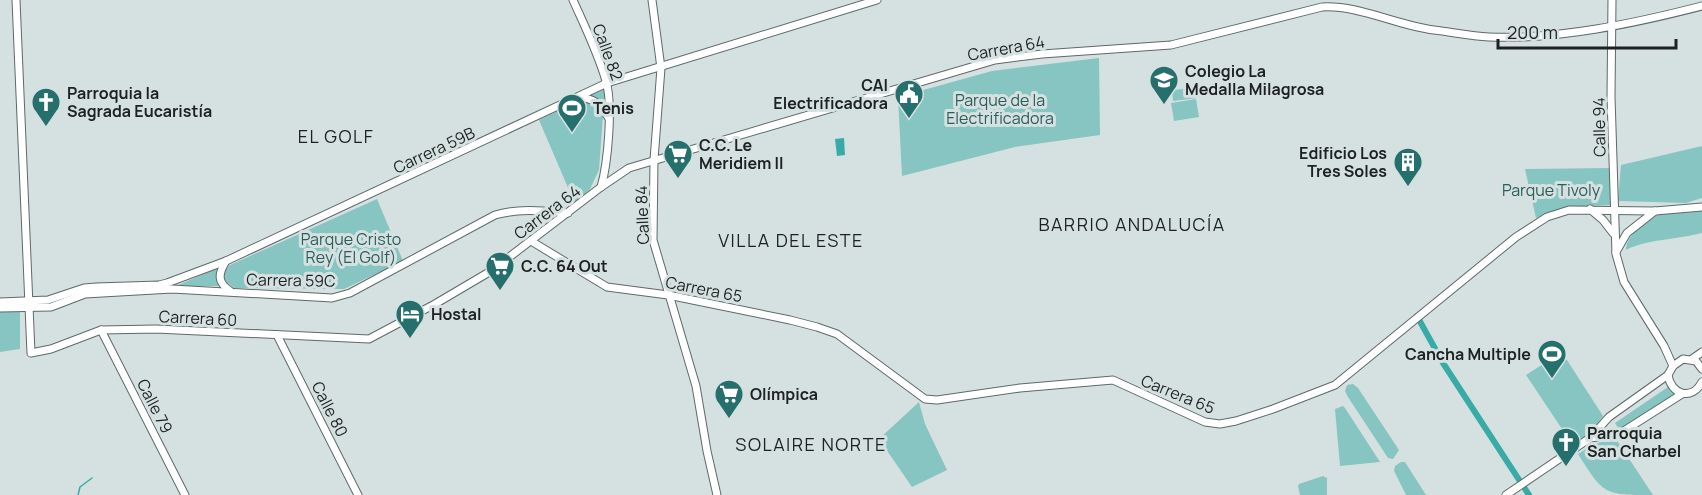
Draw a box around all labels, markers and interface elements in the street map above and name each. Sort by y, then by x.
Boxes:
scale bar [1498,12,1676,50]
text: 200 m [1507,20,1558,44]
street label: Calle 82 [588,21,628,83]
street label: Carrera 64 [966,30,1046,66]
place label: Colegio La Medalla Milagrosa [1185,60,1324,100]
school or university icon: Colegio La Medalla Milagrosa [1148,64,1180,106]
place label: CAI Electrificadora [773,74,888,114]
public building icon: CAI Electrificadora [893,78,925,120]
place label: Parroquia la Sagrada Eucaristía [67,82,212,122]
church icon: Parroquia la Sagrada Eucaristía [30,86,62,128]
park label: Parque de la Electrificadora [946,89,1054,129]
sports icon: Tenis [556,92,588,134]
place label: Tenis [593,97,634,119]
street label: Calle 94 [1587,97,1611,157]
street label: Carrera 59B [390,121,479,178]
district label: EL GOLF [298,124,374,148]
place label: C.C. Le Meridiem II [699,134,784,174]
supermarket icon: C.C. Le Meridiem II [662,138,694,180]
place label: Edificio Los Tres Soles [1299,142,1387,182]
building icon: Edificio Los Tres Soles [1392,146,1424,188]
park label: Parque Tivoly [1502,179,1601,201]
street label: Carrera 64 [509,180,585,244]
street label: Calle 84 [630,185,654,245]
district label: BARRIO ANDALUCÍA [1038,212,1226,236]
park label: Parque Cristo Rey (El Golf) [301,228,401,268]
district label: VILLA DEL ESTE [718,228,864,252]
supermarket icon: C.C. 64 Out [484,250,516,292]
place label: C.C. 64 Out [521,255,608,277]
street label: Carrera 59C [246,268,336,292]
street label: Carrera 65 [664,271,744,307]
hotel icon: Hostal [394,298,426,340]
place label: Hostal [431,303,482,325]
street label: Carrera 60 [158,305,238,331]
sports icon: Cancha Multiple [1536,338,1568,380]
place label: Cancha Multiple [1405,343,1531,365]
street label: Carrera 65 [1138,369,1218,419]
street label: Calle 79 [132,375,178,437]
street label: Calle 80 [307,378,353,440]
supermarket icon: Olímpica [713,378,745,420]
place label: Olímpica [750,383,818,405]
place label: Parroquia San Charbel [1587,422,1681,462]
church icon: Parroquia San Charbel [1550,426,1582,468]
district label: SOLAIRE NORTE [735,432,887,456]

